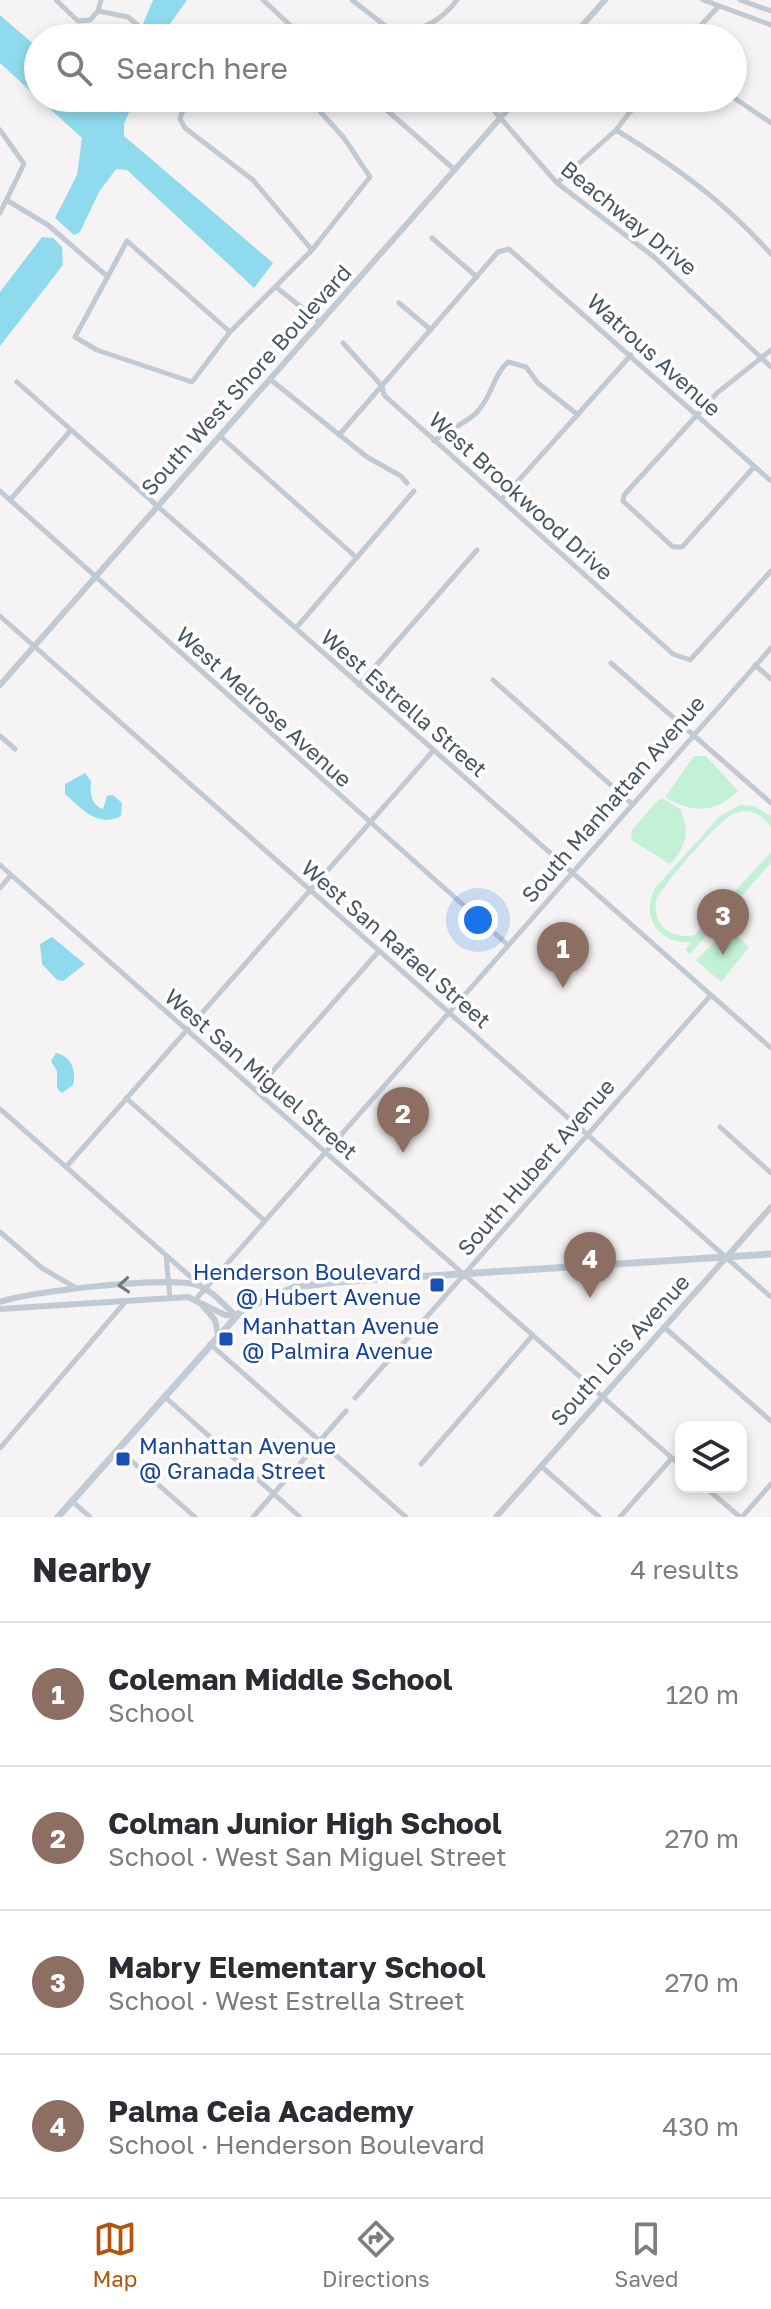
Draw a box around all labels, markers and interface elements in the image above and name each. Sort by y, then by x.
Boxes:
search box [24,24,747,112]
icon: search [52,46,96,90]
text: Search here [116,50,288,86]
street label: Beachway Drive [556,155,703,281]
street label: South West Shore Boulevard [135,259,356,501]
street label: Watrous Avenue [582,287,727,422]
street label: West Brookwood Drive [424,406,619,586]
street label: West Melrose Avenue [171,621,358,793]
street label: West Estrella Street [316,623,493,782]
street label: South Manhattan Avenue [515,690,710,908]
street label: West San Rafael Street [296,854,497,1033]
pin: 3 [697,889,749,955]
your location [458,900,498,940]
pin: 1 [537,922,589,988]
street label: West San Miguel Street [159,983,363,1165]
street label: South Hubert Avenue [451,1073,620,1261]
pin: 2 [377,1087,429,1153]
pin: 4 [564,1232,616,1298]
place label: Henderson Boulevard @ Hubert Avenue [193,1258,421,1310]
street label: South Lois Avenue [544,1268,695,1431]
marker: Henderson Boulevard @ Hubert Avenue [428,1276,446,1294]
one-way arrow [117,1277,130,1294]
place label: Manhattan Avenue @ Palmira Avenue [242,1312,439,1364]
marker: Manhattan Avenue @ Palmira Avenue [217,1330,235,1348]
map controls [675,1421,747,1493]
button: layers [675,1421,747,1493]
place label: Manhattan Avenue @ Granada Street [139,1432,336,1484]
marker: Manhattan Avenue @ Granada Street [114,1450,132,1468]
text: Nearby [32,1549,152,1589]
text: 4 results [630,1554,739,1585]
text: Coleman Middle School [108,1661,453,1697]
text: 1 [51,1679,65,1710]
text: 120 m [666,1679,739,1710]
text: School [108,1697,194,1728]
text: Colman Junior High School [108,1805,502,1841]
text: 2 [50,1823,66,1854]
text: 270 m [665,1823,739,1854]
text: School · West San Miguel Street [108,1841,507,1872]
text: Mabry Elementary School [108,1949,486,1985]
text: 3 [50,1967,66,1998]
text: 270 m [665,1967,739,1998]
text: School · West Estrella Street [108,1985,465,2016]
text: Palma Ceia Academy [108,2093,414,2129]
text: 4 [50,2111,66,2142]
text: 430 m [662,2111,739,2142]
text: School · Henderson Boulevard [108,2129,485,2160]
tab: Map [92,2217,137,2292]
tab: Directions [322,2217,430,2292]
tab: Saved [614,2217,679,2292]

